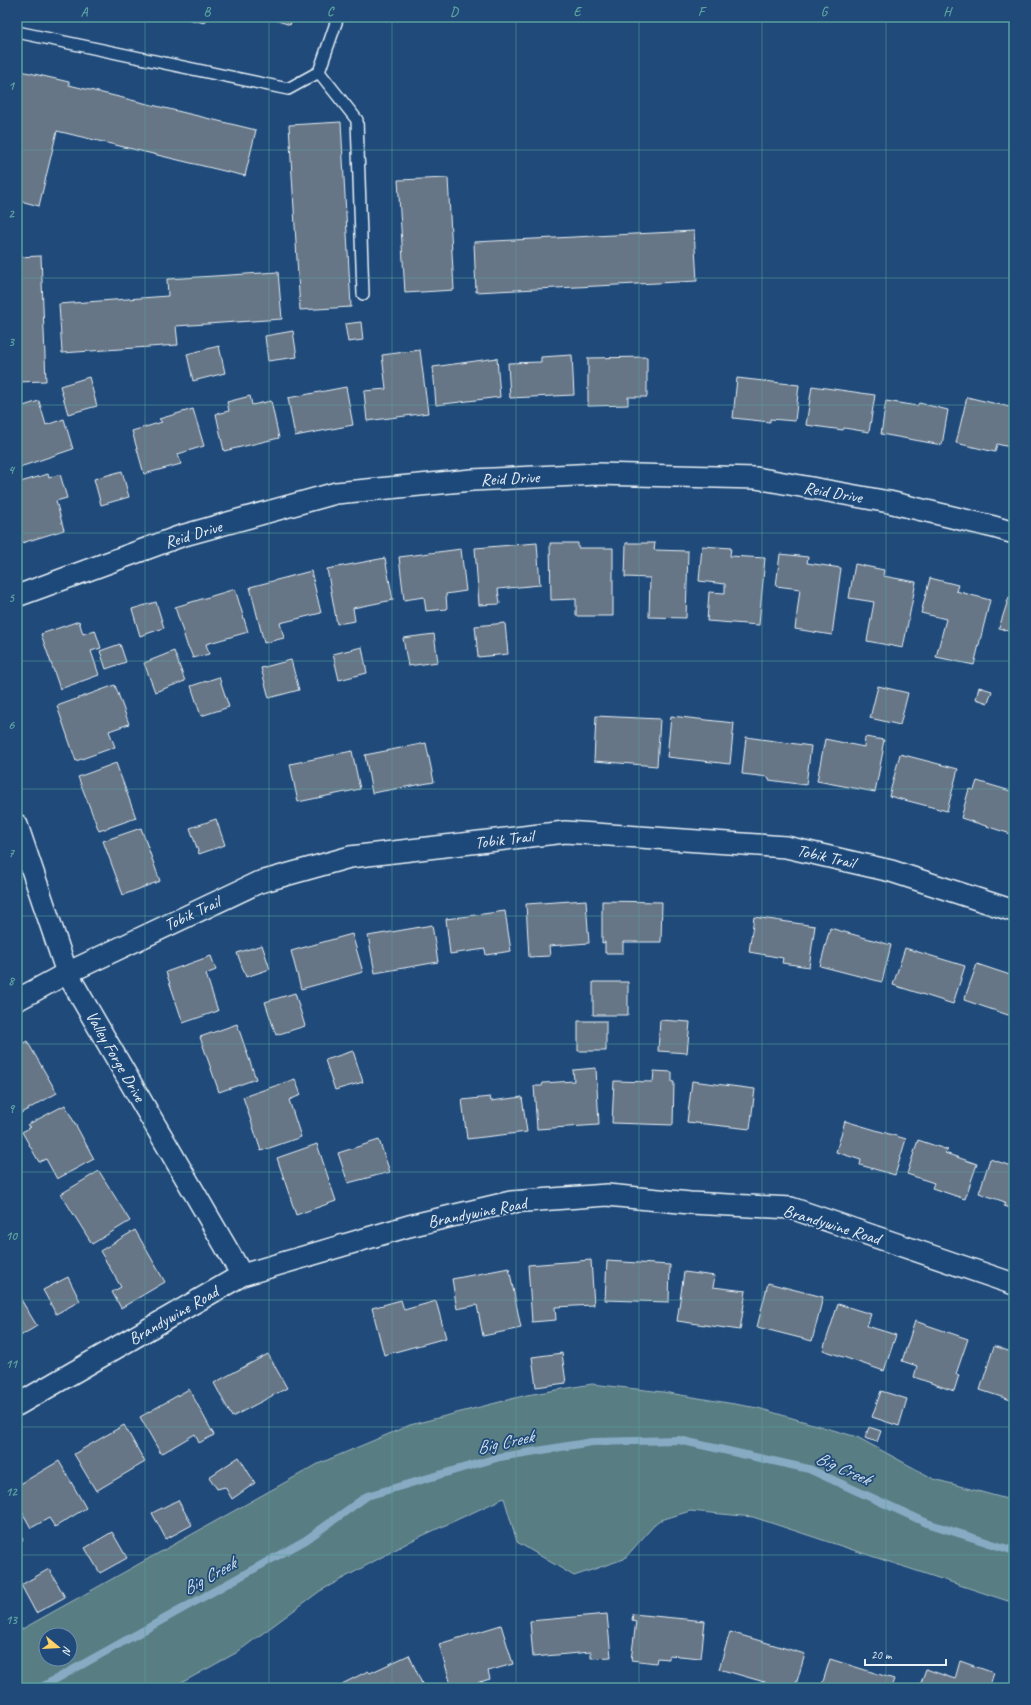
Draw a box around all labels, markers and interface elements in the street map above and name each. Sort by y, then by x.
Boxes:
text: A [81,4,89,20]
text: B [204,4,212,20]
text: C [327,4,335,20]
text: D [450,4,459,20]
text: E [574,4,583,20]
text: F [698,4,707,20]
text: G [821,4,829,20]
text: H [943,4,953,20]
text: 1 [8,78,16,94]
text: 2 [8,206,15,222]
text: 3 [8,334,15,350]
text: 4 [8,462,16,478]
street label: Reid Drive [480,466,541,491]
street label: Reid Drive [802,477,865,508]
street label: Reid Drive [162,515,226,553]
text: 5 [8,590,15,606]
text: 6 [8,717,15,733]
street label: Tobik Trail [474,825,538,854]
street label: Tobik Trail [795,840,860,874]
text: 7 [8,845,15,861]
street label: Tobik Trail [161,890,226,935]
text: 8 [8,973,16,989]
street label: Valley Forge Drive [81,1007,151,1107]
text: 9 [8,1101,15,1117]
street label: Brandywine Road [426,1192,531,1232]
street label: Brandywine Road [781,1200,885,1250]
text: 10 [5,1228,18,1244]
street label: Brandywine Road [125,1280,224,1350]
text: 11 [5,1356,19,1372]
water label: Big Creek [475,1425,539,1459]
water label: Big Creek [812,1446,877,1491]
text: 12 [5,1484,18,1500]
water label: Big Creek [179,1551,242,1599]
text: 13 [5,1612,18,1628]
north arrow [38,1627,78,1667]
scale bar [865,1641,946,1667]
text: N [59,1645,75,1658]
text: 20 m [871,1647,893,1663]

